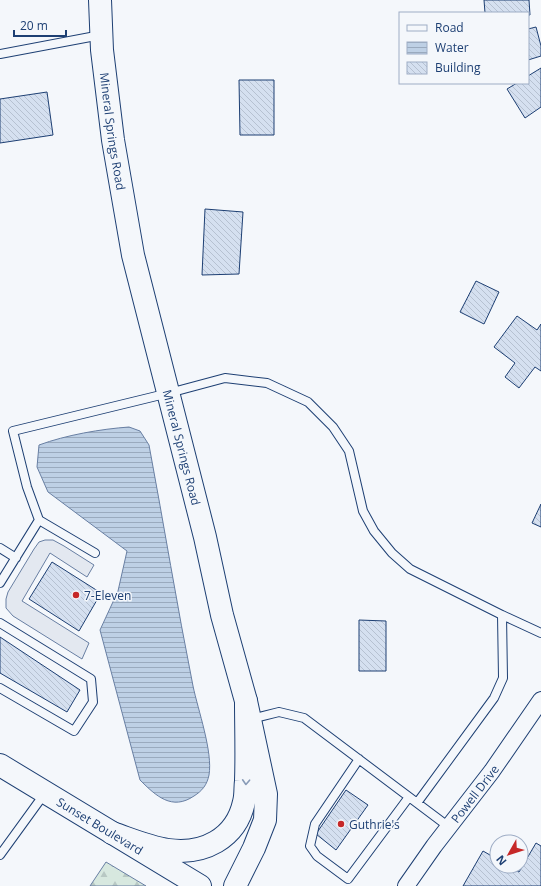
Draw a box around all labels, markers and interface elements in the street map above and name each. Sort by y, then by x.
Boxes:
scale bar [14,12,66,38]
legend [399,12,529,84]
text: 20 m [20,17,48,34]
text: Road [435,19,464,36]
text: Water [435,39,469,56]
text: Building [435,59,481,76]
street label: Mineral Springs Road [96,71,130,191]
street label: Mineral Springs Road [159,388,205,507]
place label: 7-Eleven [84,587,131,604]
marker: 7-Eleven [71,590,81,600]
street label: Powell Drive [447,761,502,826]
one-way arrow [241,779,250,785]
street label: Sunset Boulevard [54,793,147,858]
place label: Guthrie's [349,816,400,833]
marker: Guthrie's [336,819,346,829]
north arrow [489,834,529,874]
text: N [492,852,509,869]

